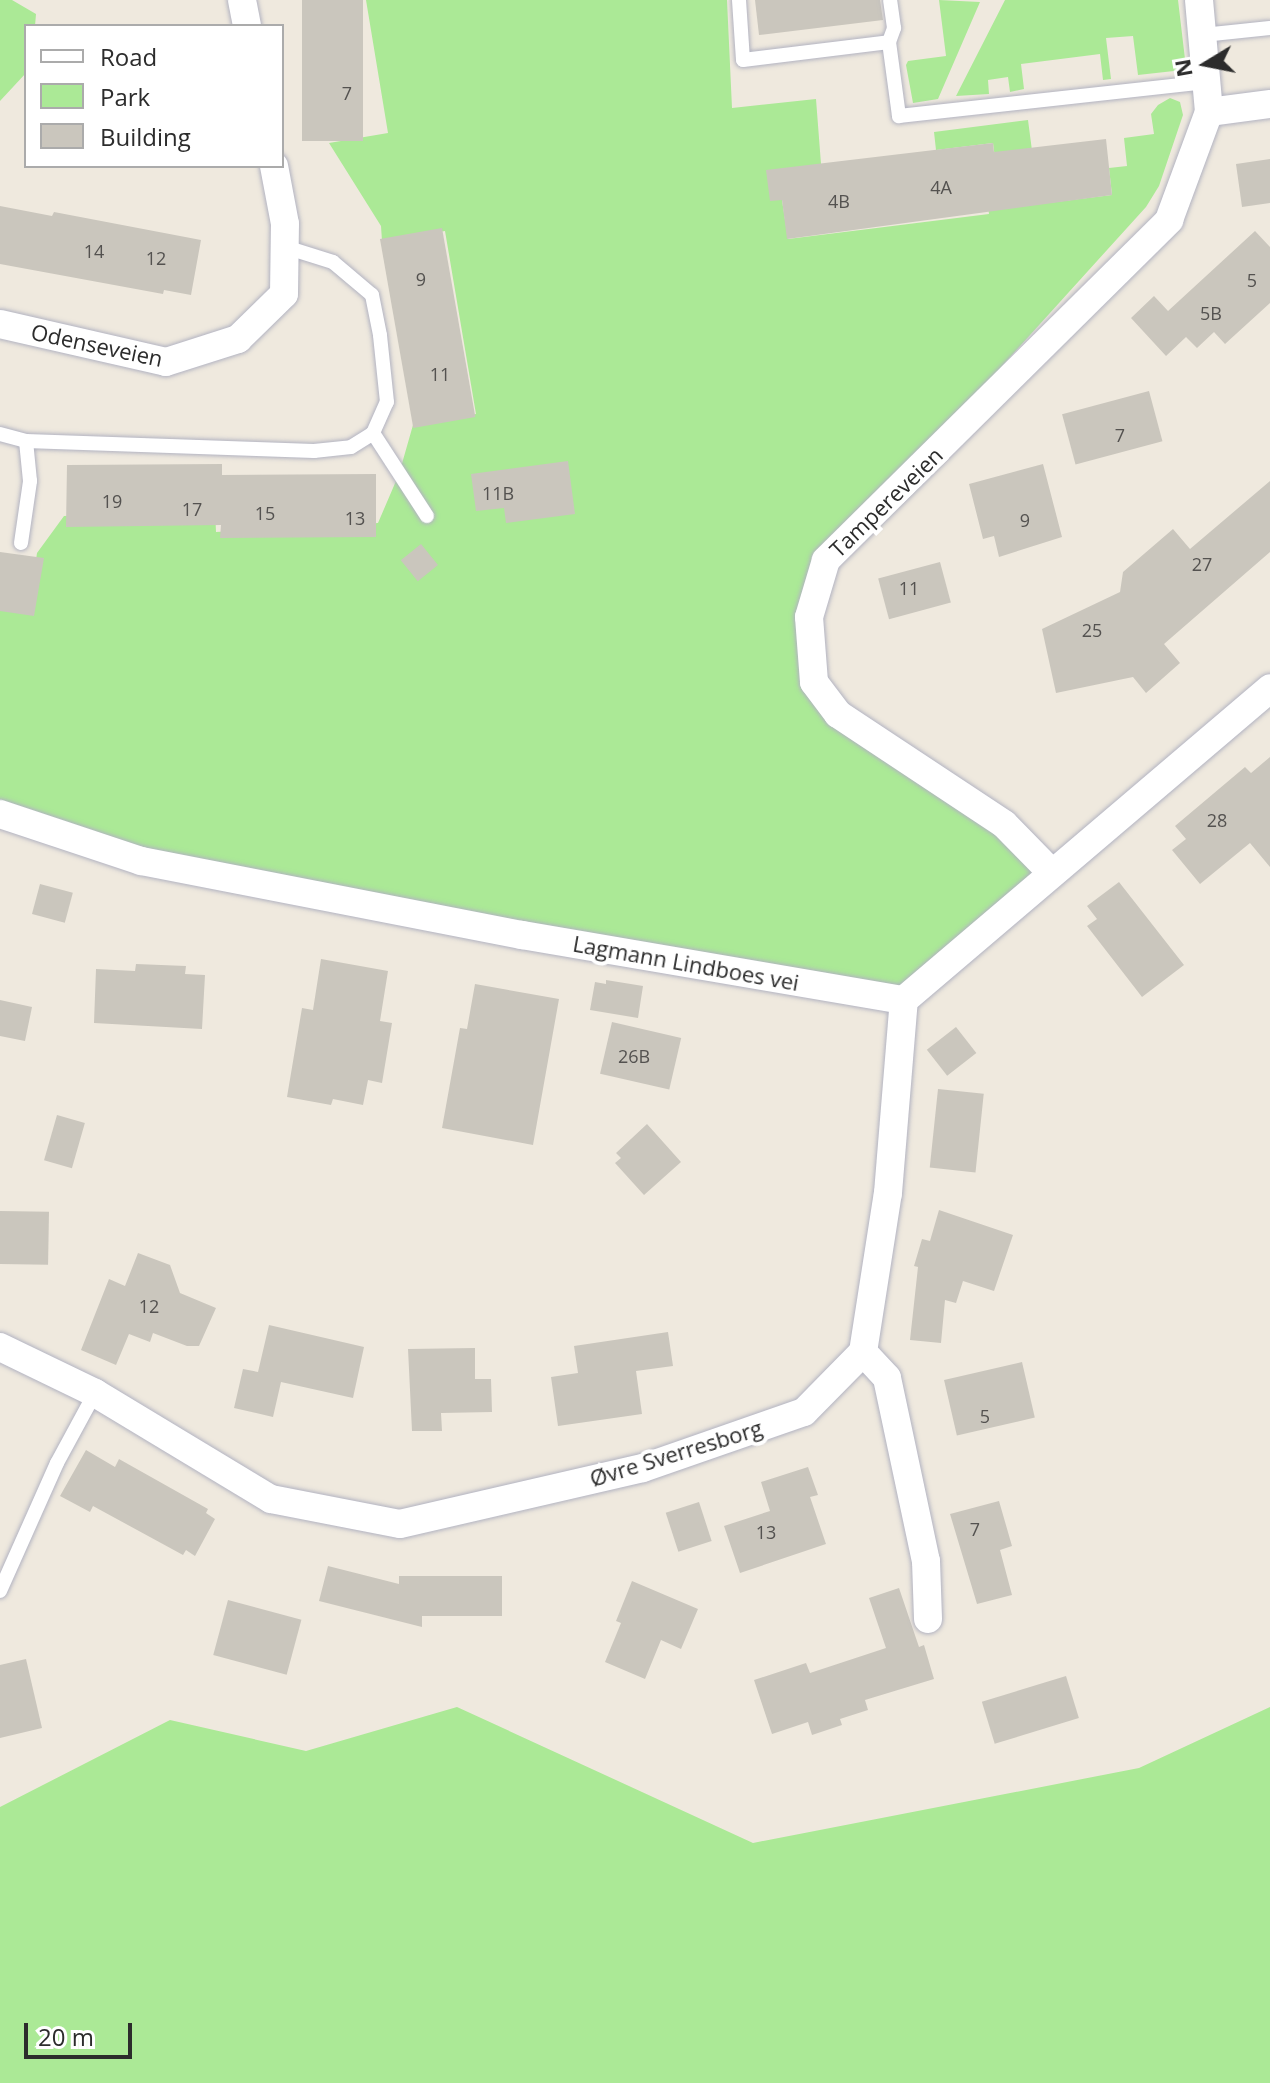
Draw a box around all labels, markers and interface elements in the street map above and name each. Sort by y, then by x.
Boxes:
legend [24,24,284,168]
north arrow [1166,24,1246,104]
text: Road [100,40,157,73]
text: N [1166,57,1199,80]
text: Park [100,80,150,113]
house number: 7 [342,82,352,104]
text: Building [100,120,191,153]
house number: 4A [930,176,952,198]
house number: 4B [828,190,850,212]
house number: 14 [84,240,104,262]
house number: 12 [146,247,166,269]
house number: 9 [416,268,426,290]
house number: 5 [1247,269,1257,291]
house number: 5B [1200,302,1222,324]
street label: Odenseveien [29,318,165,372]
house number: 11 [430,363,450,385]
house number: 7 [1115,424,1125,446]
street label: Tampereveien [824,442,948,562]
house number: 11B [482,482,514,504]
house number: 19 [102,490,122,512]
house number: 17 [182,498,202,520]
house number: 15 [255,502,275,524]
house number: 13 [345,507,365,529]
house number: 9 [1020,509,1030,531]
house number: 27 [1192,553,1212,575]
house number: 11 [899,577,919,599]
house number: 25 [1082,619,1102,641]
house number: 28 [1207,809,1227,831]
street label: Lagmann Lindboes vei [571,930,801,996]
house number: 26B [618,1045,650,1067]
house number: 12 [139,1295,159,1317]
house number: 5 [980,1405,990,1427]
street label: Øvre Sverresborg [587,1414,765,1492]
house number: 7 [970,1518,980,1540]
house number: 13 [756,1521,776,1543]
scale bar [28,2007,136,2057]
text: 20 m [38,2020,94,2053]

